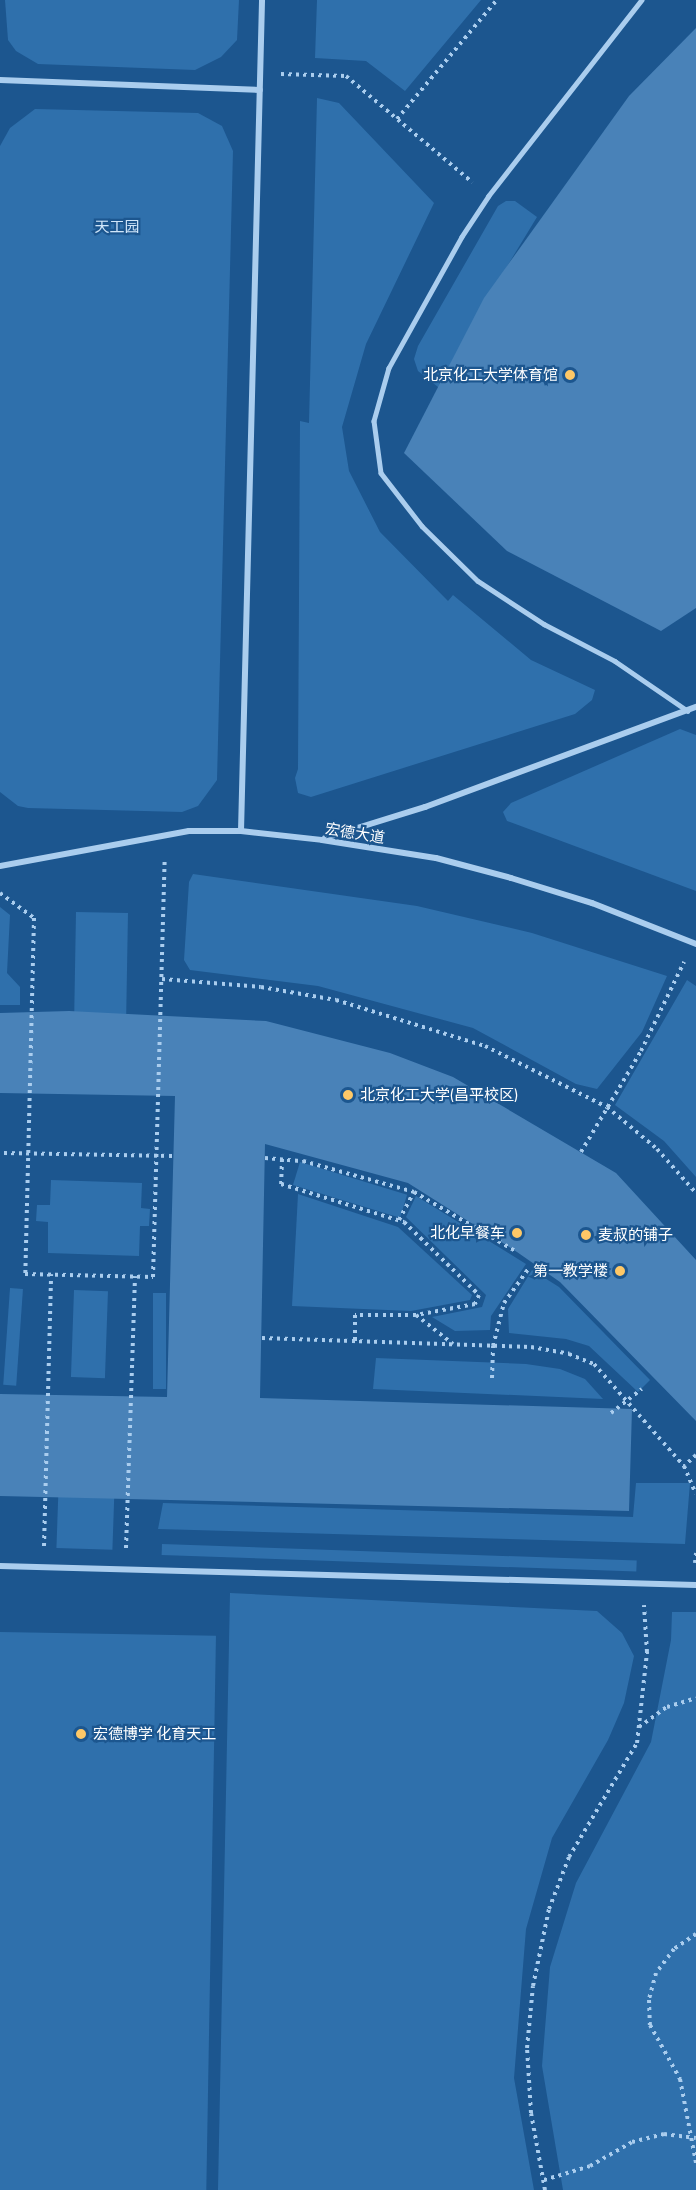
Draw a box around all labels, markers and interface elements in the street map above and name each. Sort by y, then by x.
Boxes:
park label: 天工园 [95,218,139,236]
place label: 北京化工大学体育馆 [423,366,558,384]
marker: 北京化工大学体育馆 [563,368,577,382]
street label: 宏德大道 [324,819,386,847]
place label: 北京化工大学(昌平校区) [360,1086,518,1104]
marker: 北京化工大学(昌平校区) [341,1088,355,1102]
place label: 北化早餐车 [430,1224,505,1242]
marker: 北化早餐车 [510,1226,524,1240]
place label: 麦叔的铺子 [598,1226,673,1244]
marker: 麦叔的铺子 [579,1228,593,1242]
place label: 第一教学楼 [533,1262,608,1280]
marker: 第一教学楼 [613,1264,627,1278]
place label: 宏德博学 化育天工 [93,1725,216,1743]
marker: 宏德博学 化育天工 [74,1727,88,1741]

